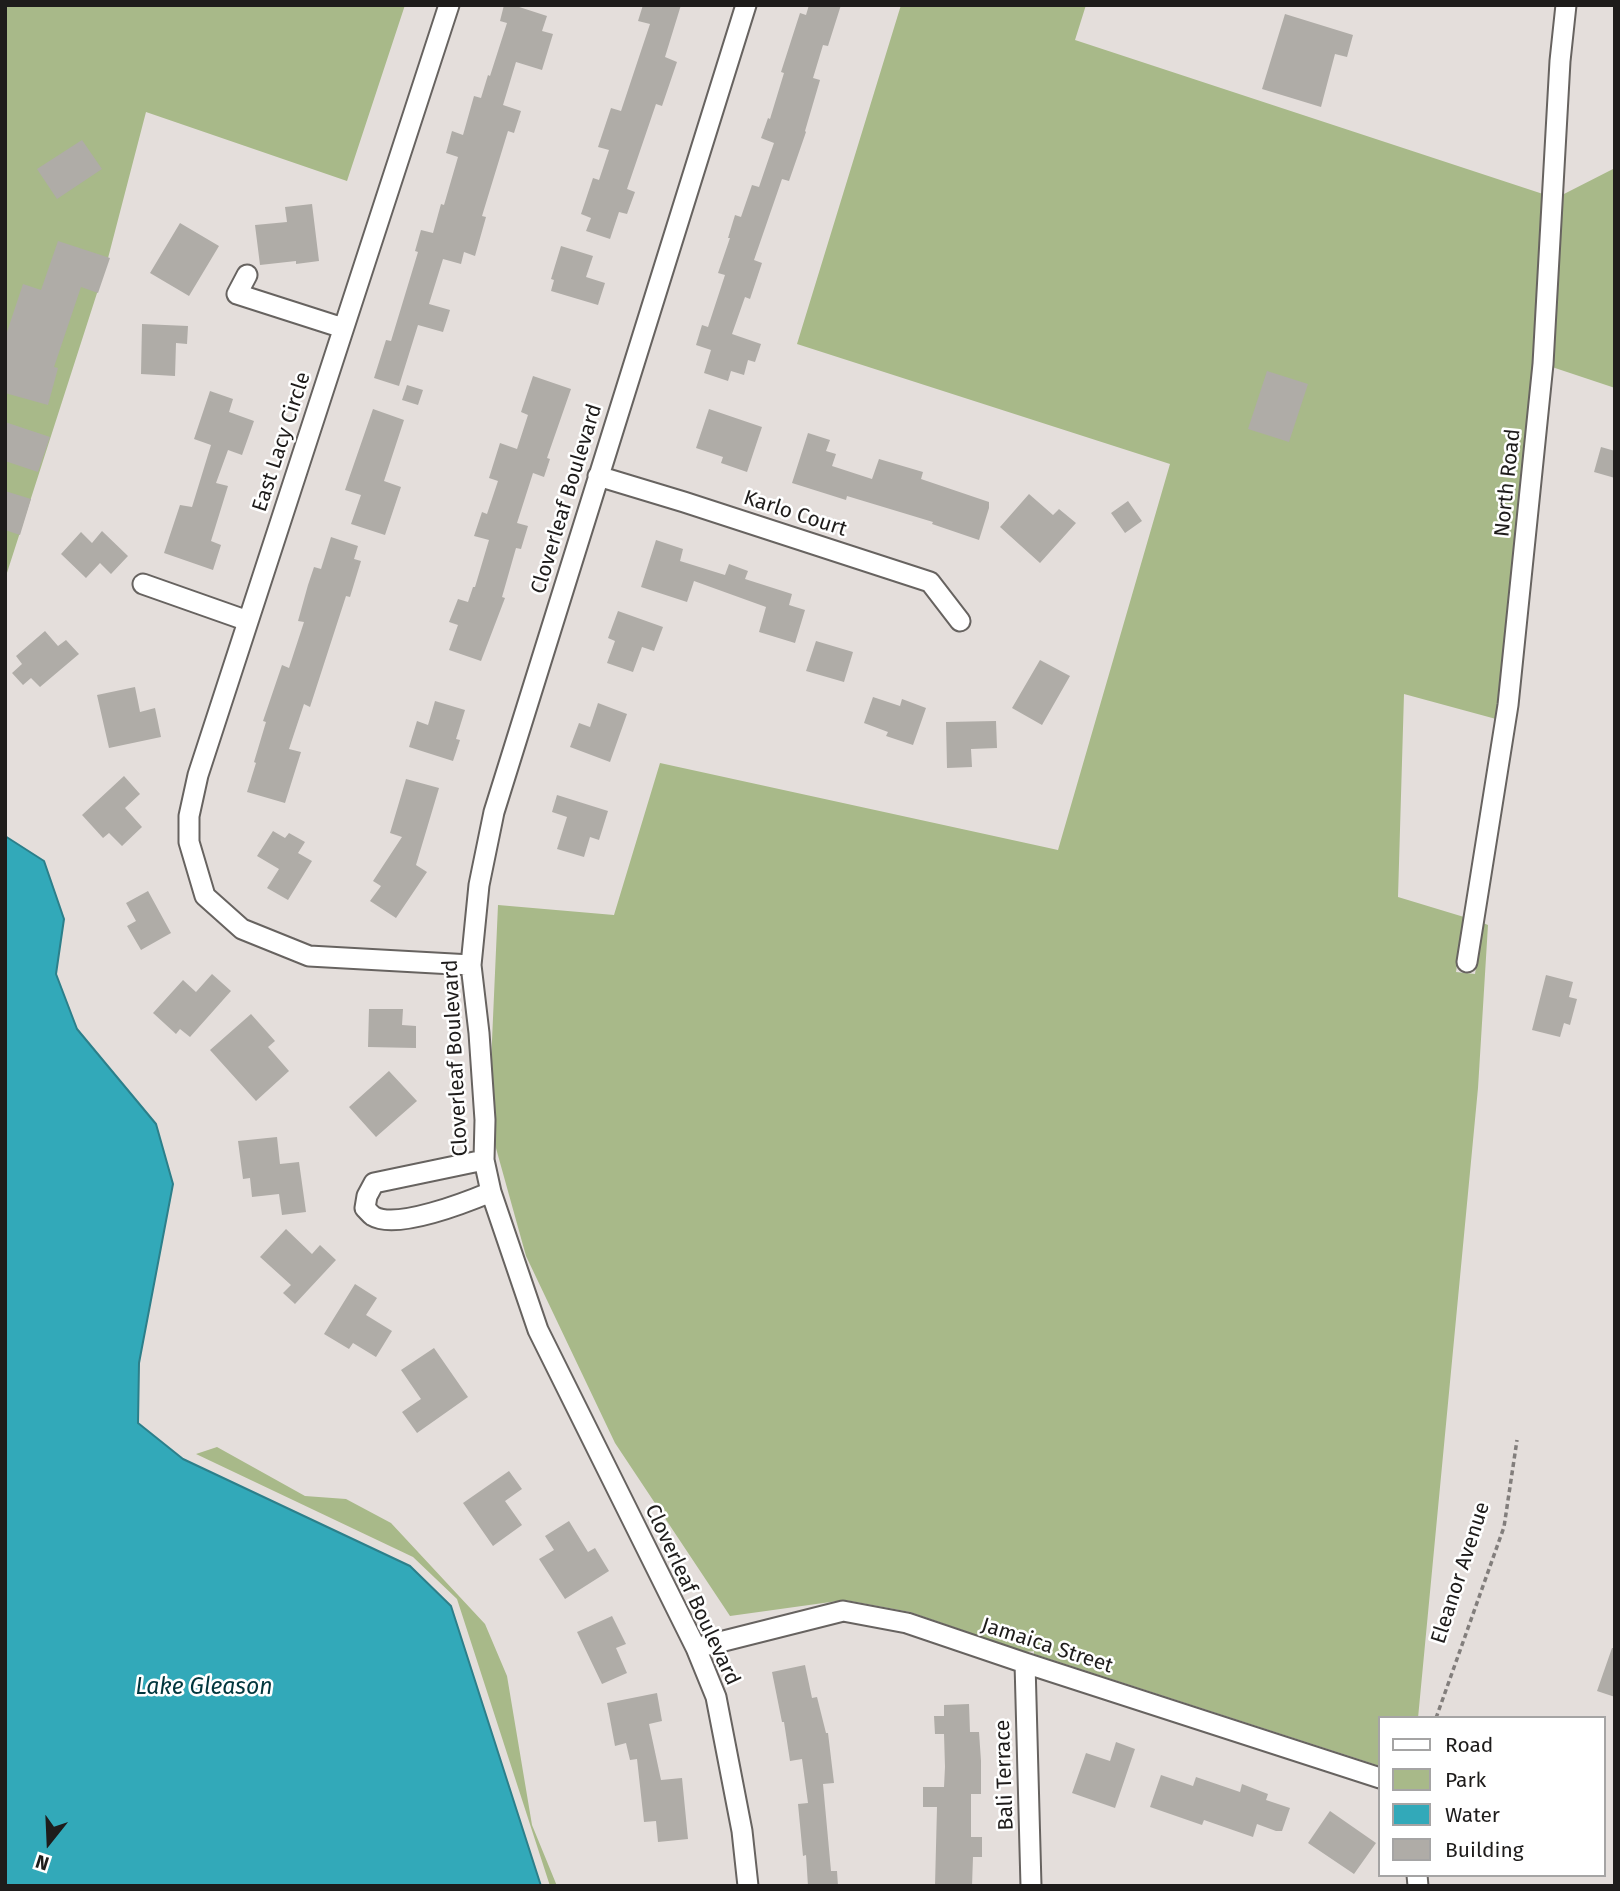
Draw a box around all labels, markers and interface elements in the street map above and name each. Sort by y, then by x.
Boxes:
street label: East Lacy Circle [248,369,316,515]
street label: Cloverleaf Boulevard [526,401,608,597]
street label: North Road [1490,428,1526,538]
street label: Karlo Court [740,485,850,543]
street label: Cloverleaf Boulevard [438,959,474,1157]
street label: Eleanor Avenue [1426,1499,1496,1647]
street label: Cloverleaf Boulevard [639,1500,745,1690]
street label: Jamaica Street [978,1613,1116,1679]
water label: Lake Gleason [135,1674,273,1702]
legend [1378,1716,1606,1877]
street label: Bali Terrace [990,1719,1020,1831]
text: Road [1445,1732,1493,1758]
text: Park [1445,1767,1486,1793]
text: Water [1445,1802,1500,1828]
north arrow [14,1807,84,1877]
text: Building [1445,1837,1524,1863]
text: N [33,1850,52,1875]

